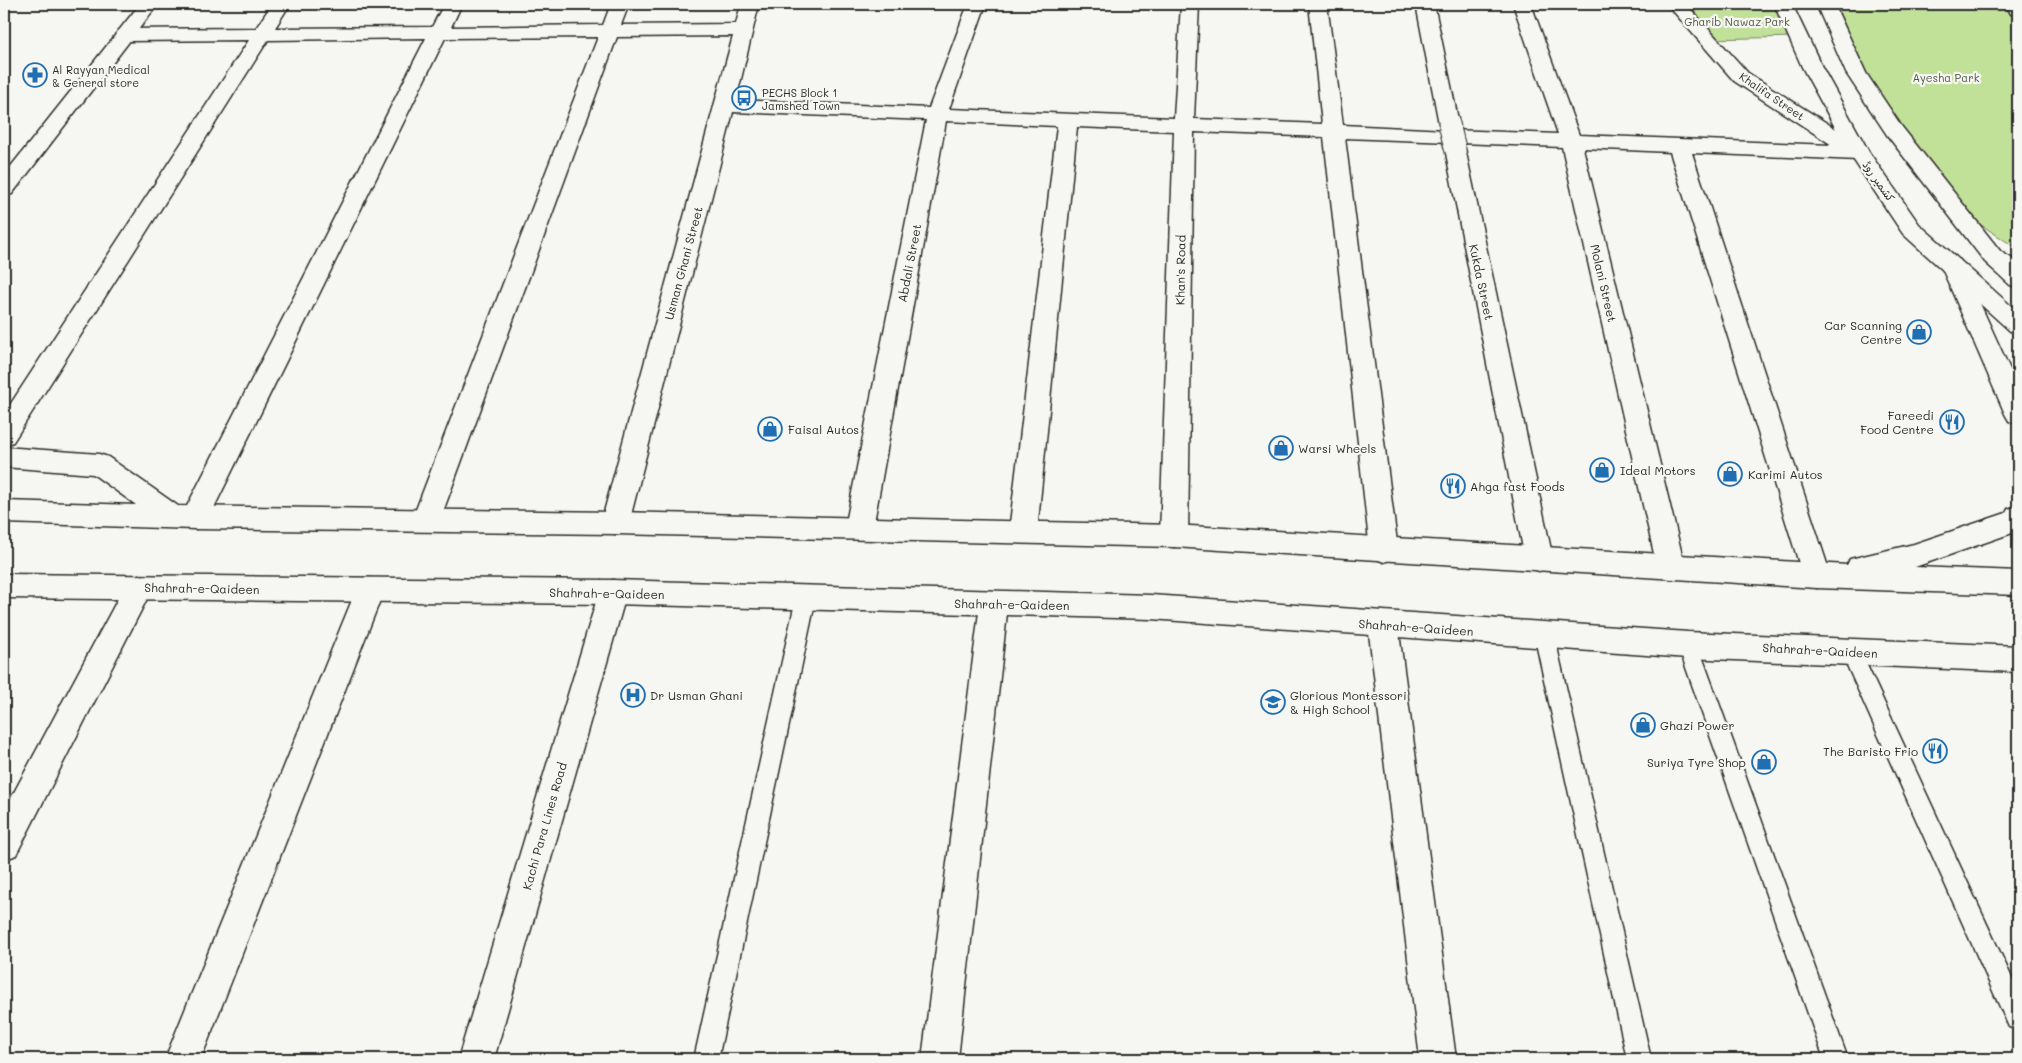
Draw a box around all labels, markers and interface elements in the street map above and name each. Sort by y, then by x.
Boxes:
park label: Gharib Nawaz Park [1684,14,1790,29]
pharmacy icon: Al Rayyan Medical & General store [22,62,48,88]
place label: Al Rayyan Medical & General store [52,62,150,90]
street label: Khalifa Street [1736,69,1808,123]
park label: Ayesha Park [1912,70,1980,85]
bus stop icon: PECHS Block 1 Jamshed Town [731,85,757,111]
place label: PECHS Block 1 Jamshed Town [762,85,840,113]
street label: کشمیر روڈ [1859,158,1899,205]
street label: Usman Ghani Street [660,204,706,322]
street label: Abdali Street [894,222,924,304]
street label: Khan's Road [1171,234,1189,305]
street label: Molani Street [1587,242,1621,324]
street label: Kukda Street [1466,243,1498,321]
place label: Car Scanning Centre [1824,317,1902,347]
shop icon: Car Scanning Centre [1906,319,1932,345]
place label: Fareedi Food Centre [1860,407,1934,437]
restaurant icon: Fareedi Food Centre [1939,409,1965,435]
shop icon: Faisal Autos [757,416,783,442]
place label: Faisal Autos [788,421,859,437]
shop icon: Warsi Wheels [1268,435,1294,461]
place label: Warsi Wheels [1298,440,1377,456]
shop icon: Ideal Motors [1589,457,1615,483]
shop icon: Karimi Autos [1717,461,1743,487]
place label: Ideal Motors [1620,462,1696,478]
place label: Karimi Autos [1748,466,1823,482]
restaurant icon: Ahga fast Foods [1440,473,1466,499]
place label: Ahga fast Foods [1470,478,1565,494]
street label: Shahrah-e-Qaideen [144,579,260,597]
street label: Shahrah-e-Qaideen [549,584,665,602]
street label: Shahrah-e-Qaideen [954,595,1070,613]
street label: Shahrah-e-Qaideen [1358,615,1474,639]
street label: Shahrah-e-Qaideen [1762,639,1878,661]
hospital icon: Dr Usman Ghani [620,682,646,708]
place label: Dr Usman Ghani [650,687,743,703]
place label: Glorious Montessori & High School [1290,687,1407,717]
school or university icon: Glorious Montessori & High School [1260,689,1286,715]
shop icon: Ghazi Power [1630,712,1656,738]
place label: Ghazi Power [1660,717,1735,733]
restaurant icon: The Baristo Frio [1922,738,1948,764]
place label: The Baristo Frio [1823,743,1918,759]
shop icon: Suriya Tyre Shop [1751,749,1777,775]
place label: Suriya Tyre Shop [1647,754,1746,770]
street label: Kachi Para Lines Road [518,760,570,892]

